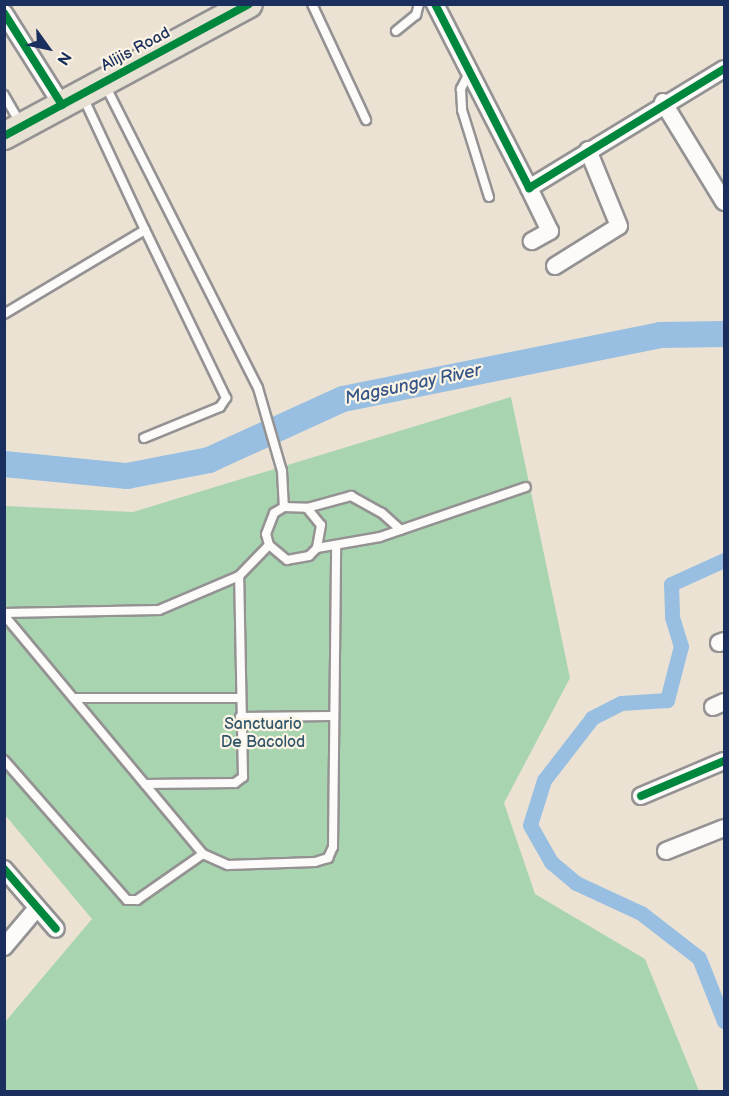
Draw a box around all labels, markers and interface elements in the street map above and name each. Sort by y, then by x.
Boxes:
north arrow [18,18,78,78]
street label: Alijis Road [98,24,174,76]
text: N [52,48,75,68]
water label: Magsungay River [342,360,484,410]
park label: Sanctuario De Bacolod [221,715,305,753]

